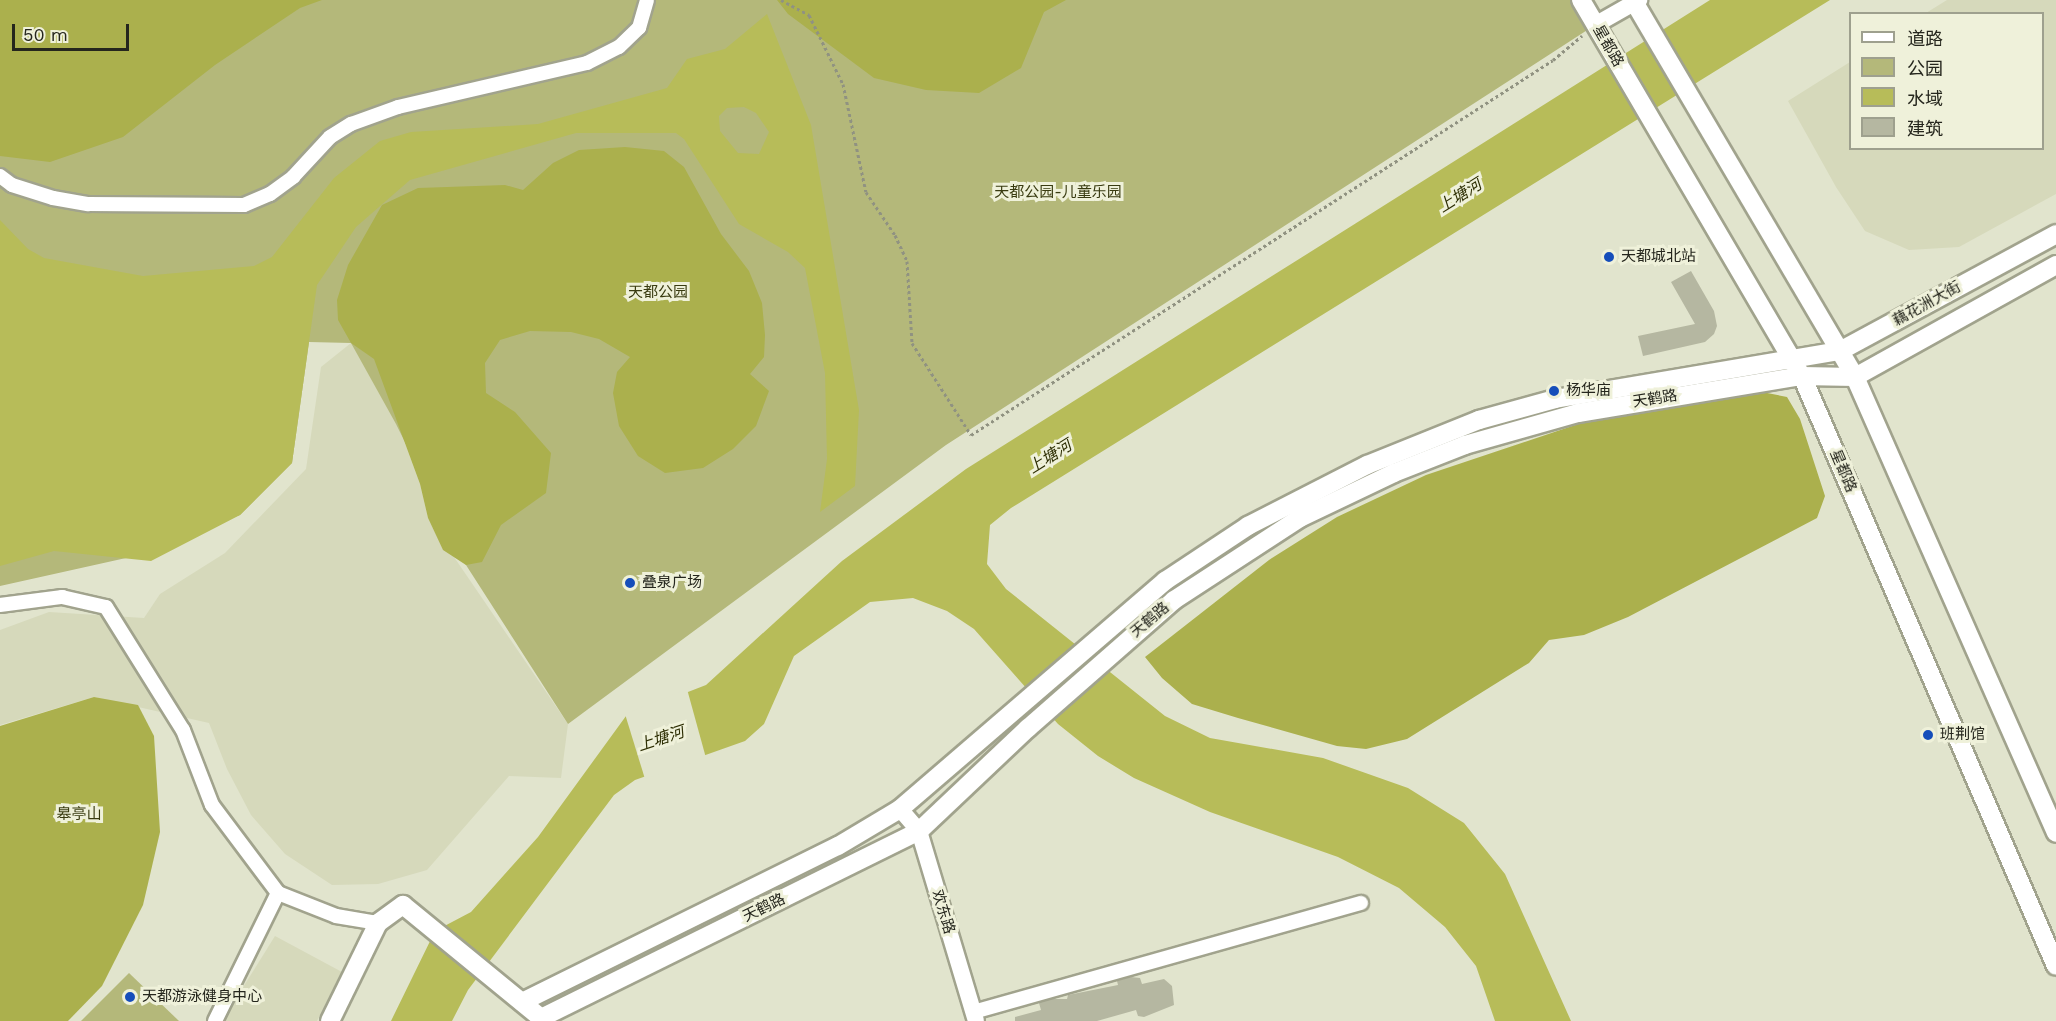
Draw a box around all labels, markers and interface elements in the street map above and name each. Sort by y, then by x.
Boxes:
scale bar [15,12,132,50]
legend [1849,12,2044,150]
street label: 星都路 [1589,22,1627,70]
text: 50 m [23,24,68,45]
text: 道路 [1907,28,1943,49]
text: 公园 [1907,58,1943,79]
text: 水域 [1907,88,1943,109]
text: 建筑 [1907,118,1943,139]
water label: 上塘河 [1435,175,1485,217]
park label: 天都公园-儿童乐园 [994,184,1122,202]
place label: 天都城北站 [1621,248,1696,266]
marker: 天都城北站 [1602,250,1616,264]
street label: 藕花洲大街 [1890,278,1964,330]
park label: 天都公园 [628,284,688,302]
place label: 杨华庙 [1566,382,1611,400]
marker: 杨华庙 [1547,384,1561,398]
street label: 天鹤路 [1631,387,1679,411]
water label: 上塘河 [1025,436,1075,478]
street label: 星都路 [1826,447,1860,495]
place label: 叠泉广场 [642,574,702,592]
marker: 叠泉广场 [623,576,637,590]
street label: 天鹤路 [1127,599,1173,641]
water label: 上塘河 [635,722,687,756]
place label: 班荆馆 [1940,726,1985,744]
marker: 班荆馆 [1921,728,1935,742]
park label: 皋亭山 [57,806,101,824]
street label: 欢东路 [928,888,958,936]
street label: 天鹤路 [740,890,788,926]
place label: 天都游泳健身中心 [142,988,262,1006]
marker: 天都游泳健身中心 [123,990,137,1004]

